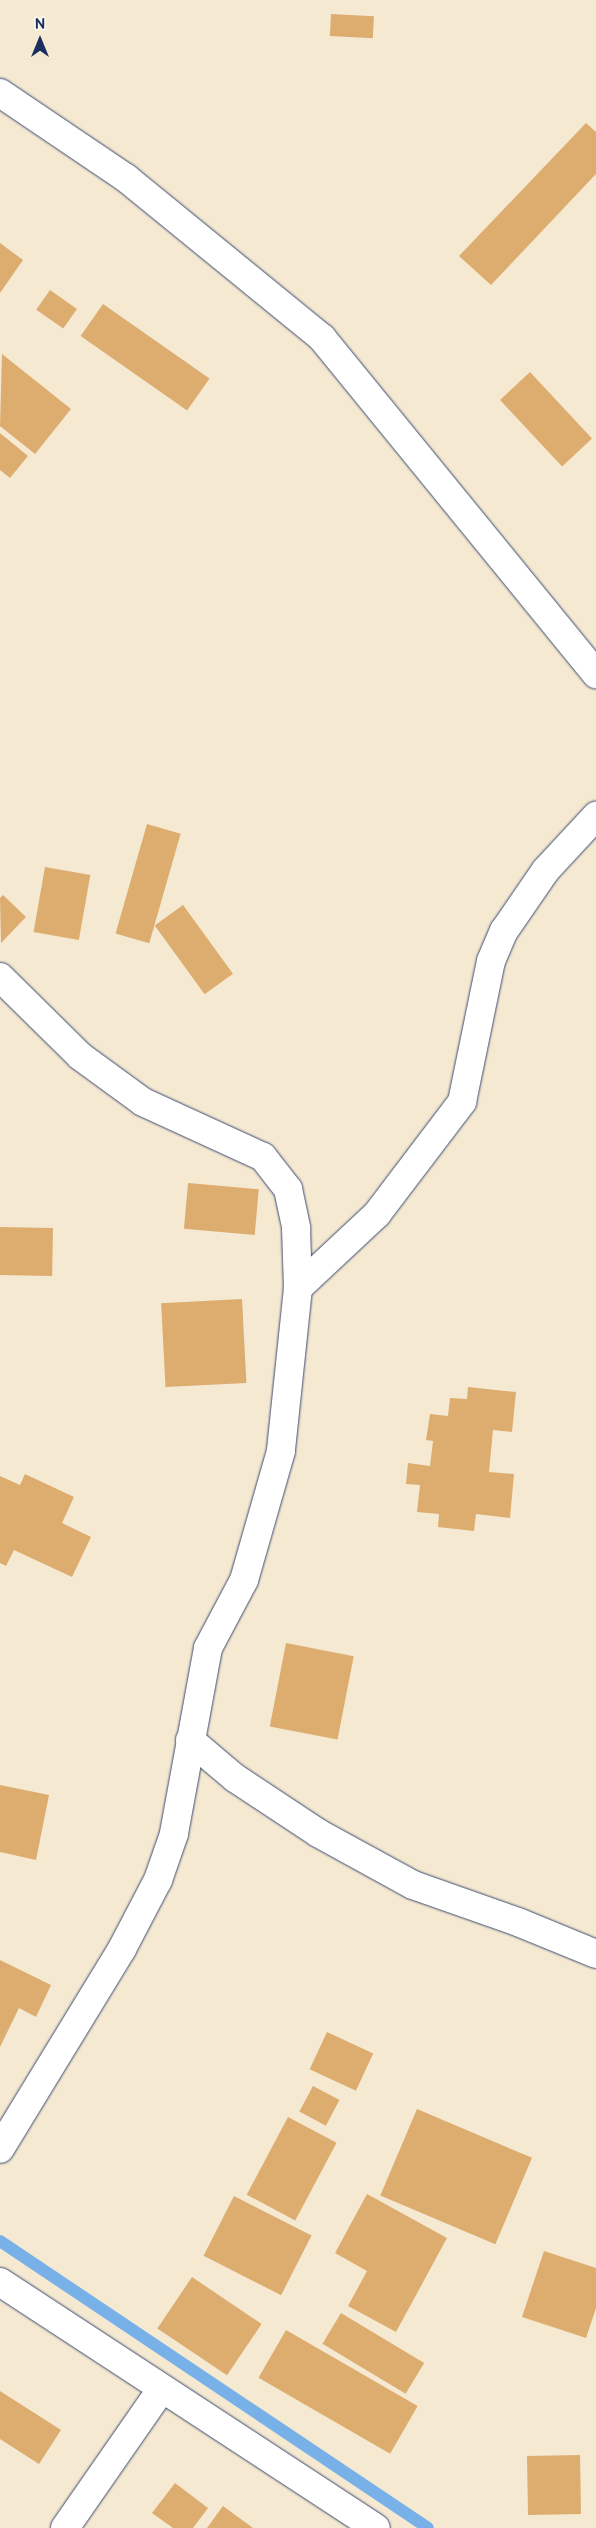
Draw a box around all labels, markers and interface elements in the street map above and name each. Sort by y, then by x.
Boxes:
north arrow [15,15,65,65]
text: N [35,16,45,33]

